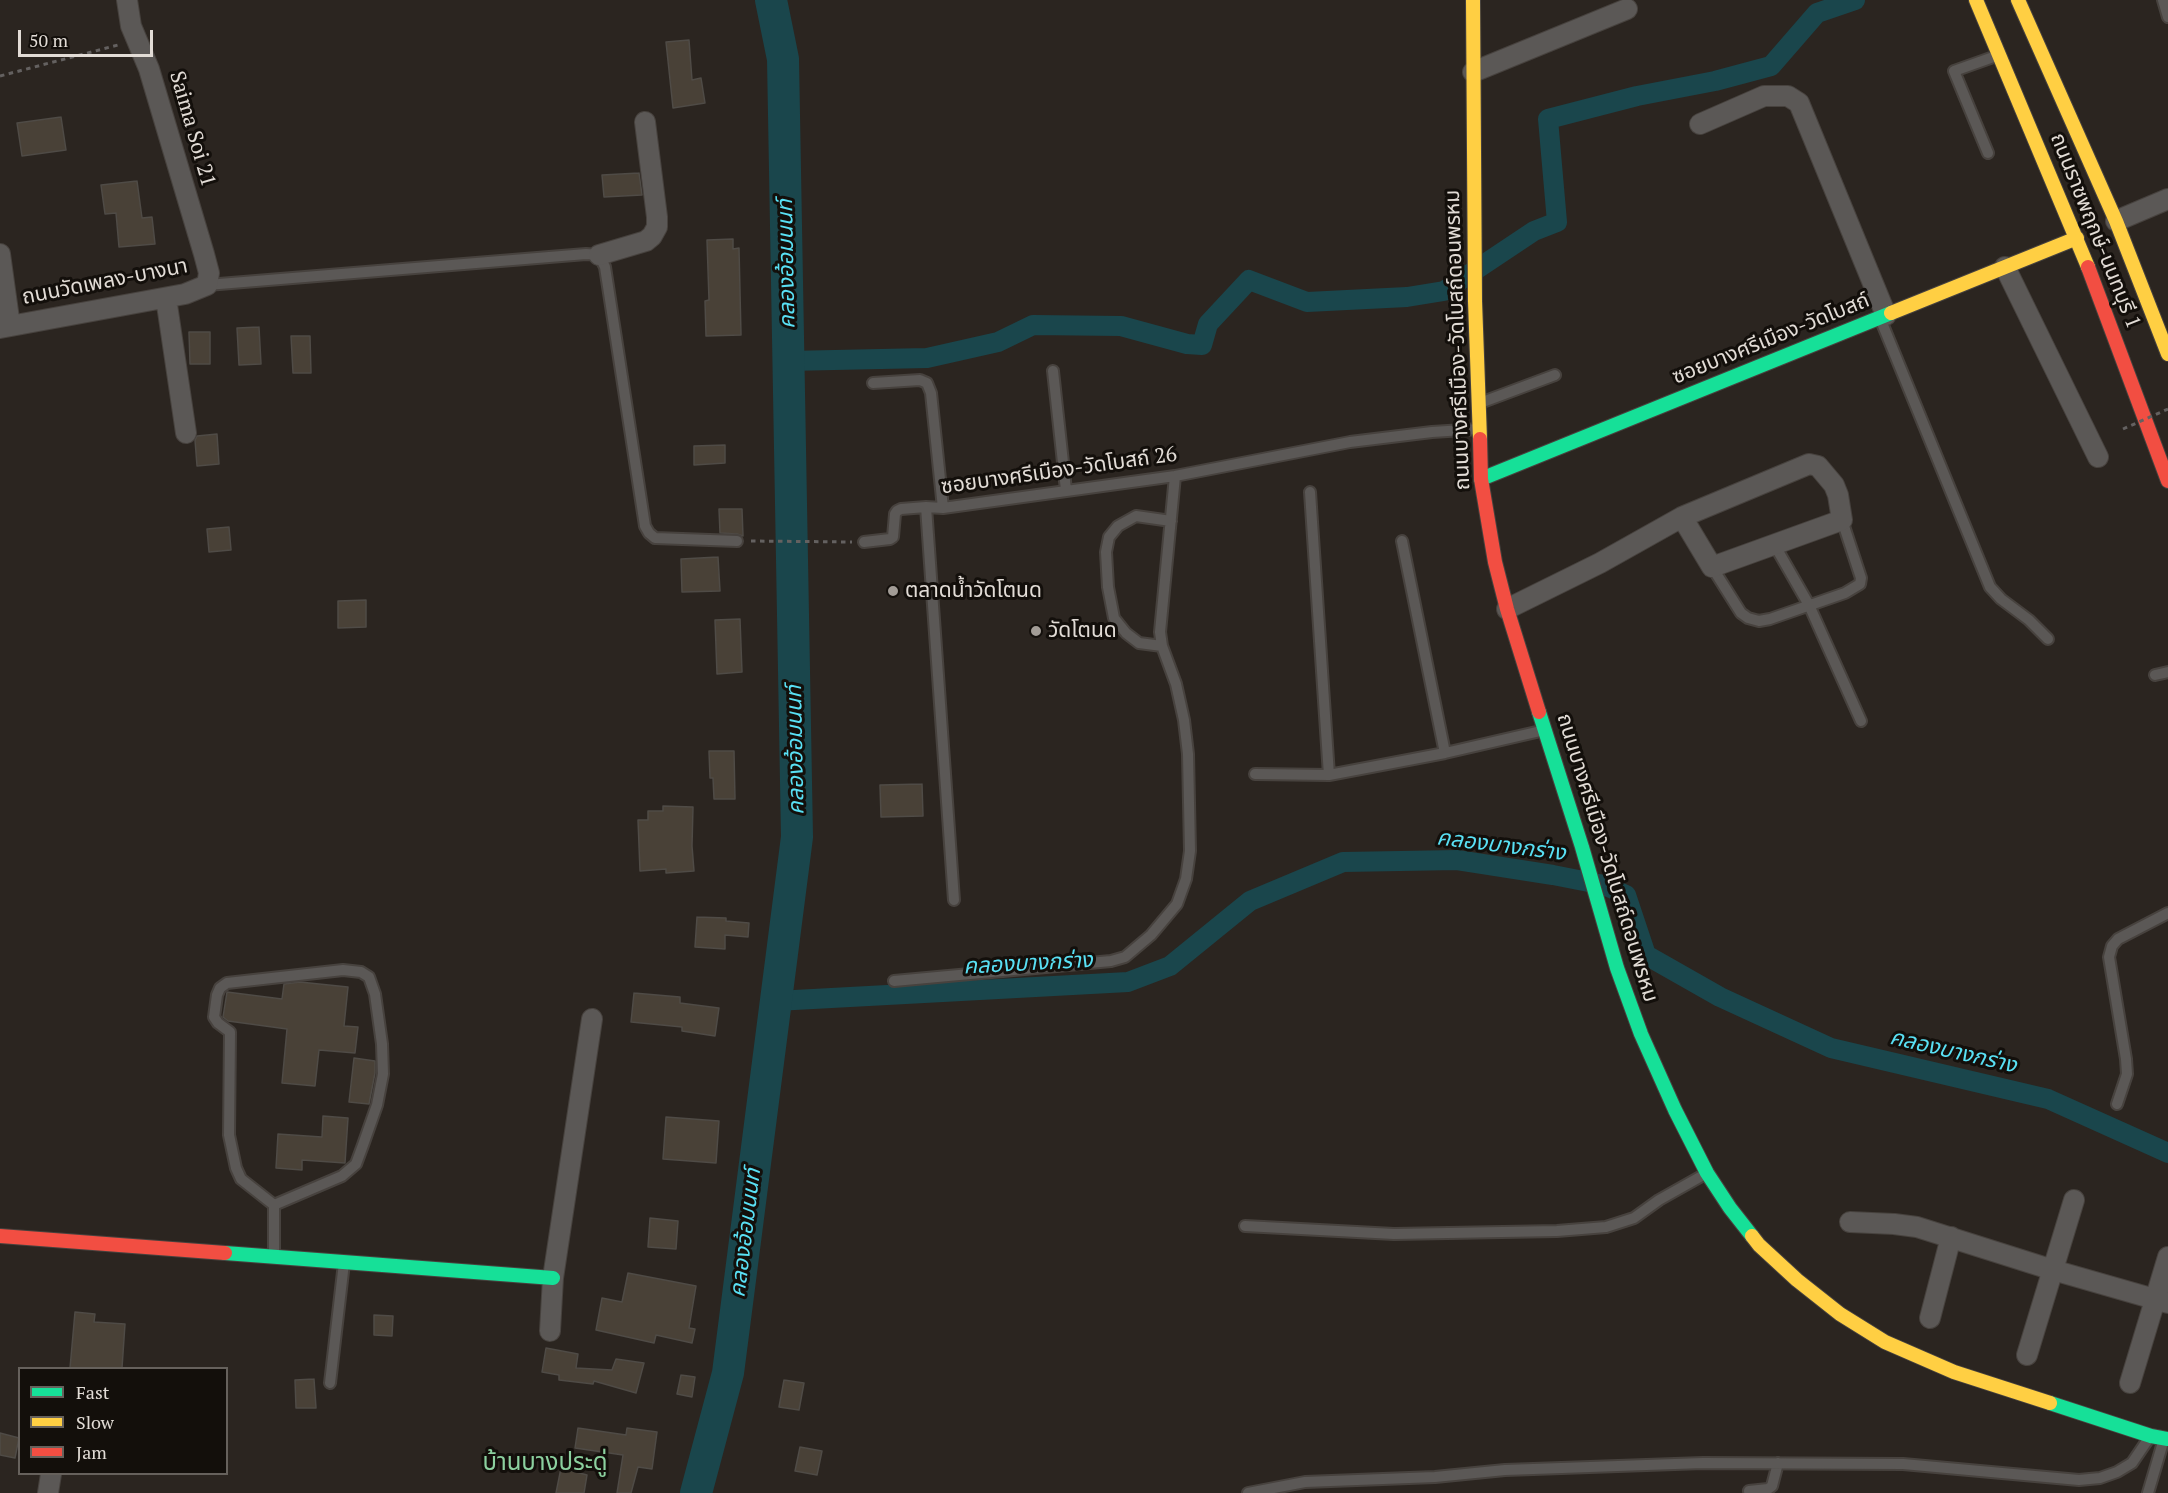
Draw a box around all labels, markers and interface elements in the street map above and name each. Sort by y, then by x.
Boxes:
scale bar [21,18,156,56]
text: 50 m [29,28,68,52]
street label: Saima Soi 21 [164,68,220,190]
street label: ถนนราชพฤกษ์-นนทบุรี 1 [2044,130,2146,332]
street label: ถนนบางศรีเมือง-วัดโบสถ์ดอนพรหม [1440,189,1476,491]
water label: คลองอ้อมนนท์ [773,199,801,329]
street label: ถนนวัดเพลง-บางนา [20,254,190,310]
street label: ซอยบางศรีเมือง-วัดโบสถ์ [1669,288,1873,390]
street label: ซอยบางศรีเมือง-วัดโบสถ์ 26 [940,442,1178,500]
place label: ตลาดน้ำวัดโตนด [905,578,1042,604]
marker: ตลาดน้ำวัดโตนด [886,584,900,598]
place label: วัดโตนด [1048,618,1117,644]
marker: วัดโตนด [1029,624,1043,638]
water label: คลองอ้อมนนท์ [782,685,810,815]
street label: ถนนบางศรีเมือง-วัดโบสถ์ดอนพรหม [1551,711,1663,1005]
water label: คลองบางกร่าง [1435,825,1567,867]
water label: คลองบางกร่าง [963,947,1093,981]
water label: คลองบางกร่าง [1887,1025,2019,1079]
water label: คลองอ้อมนนท์ [725,1167,767,1299]
legend [18,1367,228,1475]
text: Fast [76,1380,109,1404]
text: Slow [76,1410,114,1434]
text: Jam [76,1440,107,1464]
district label: บ้านบางประดู่ [482,1449,608,1477]

